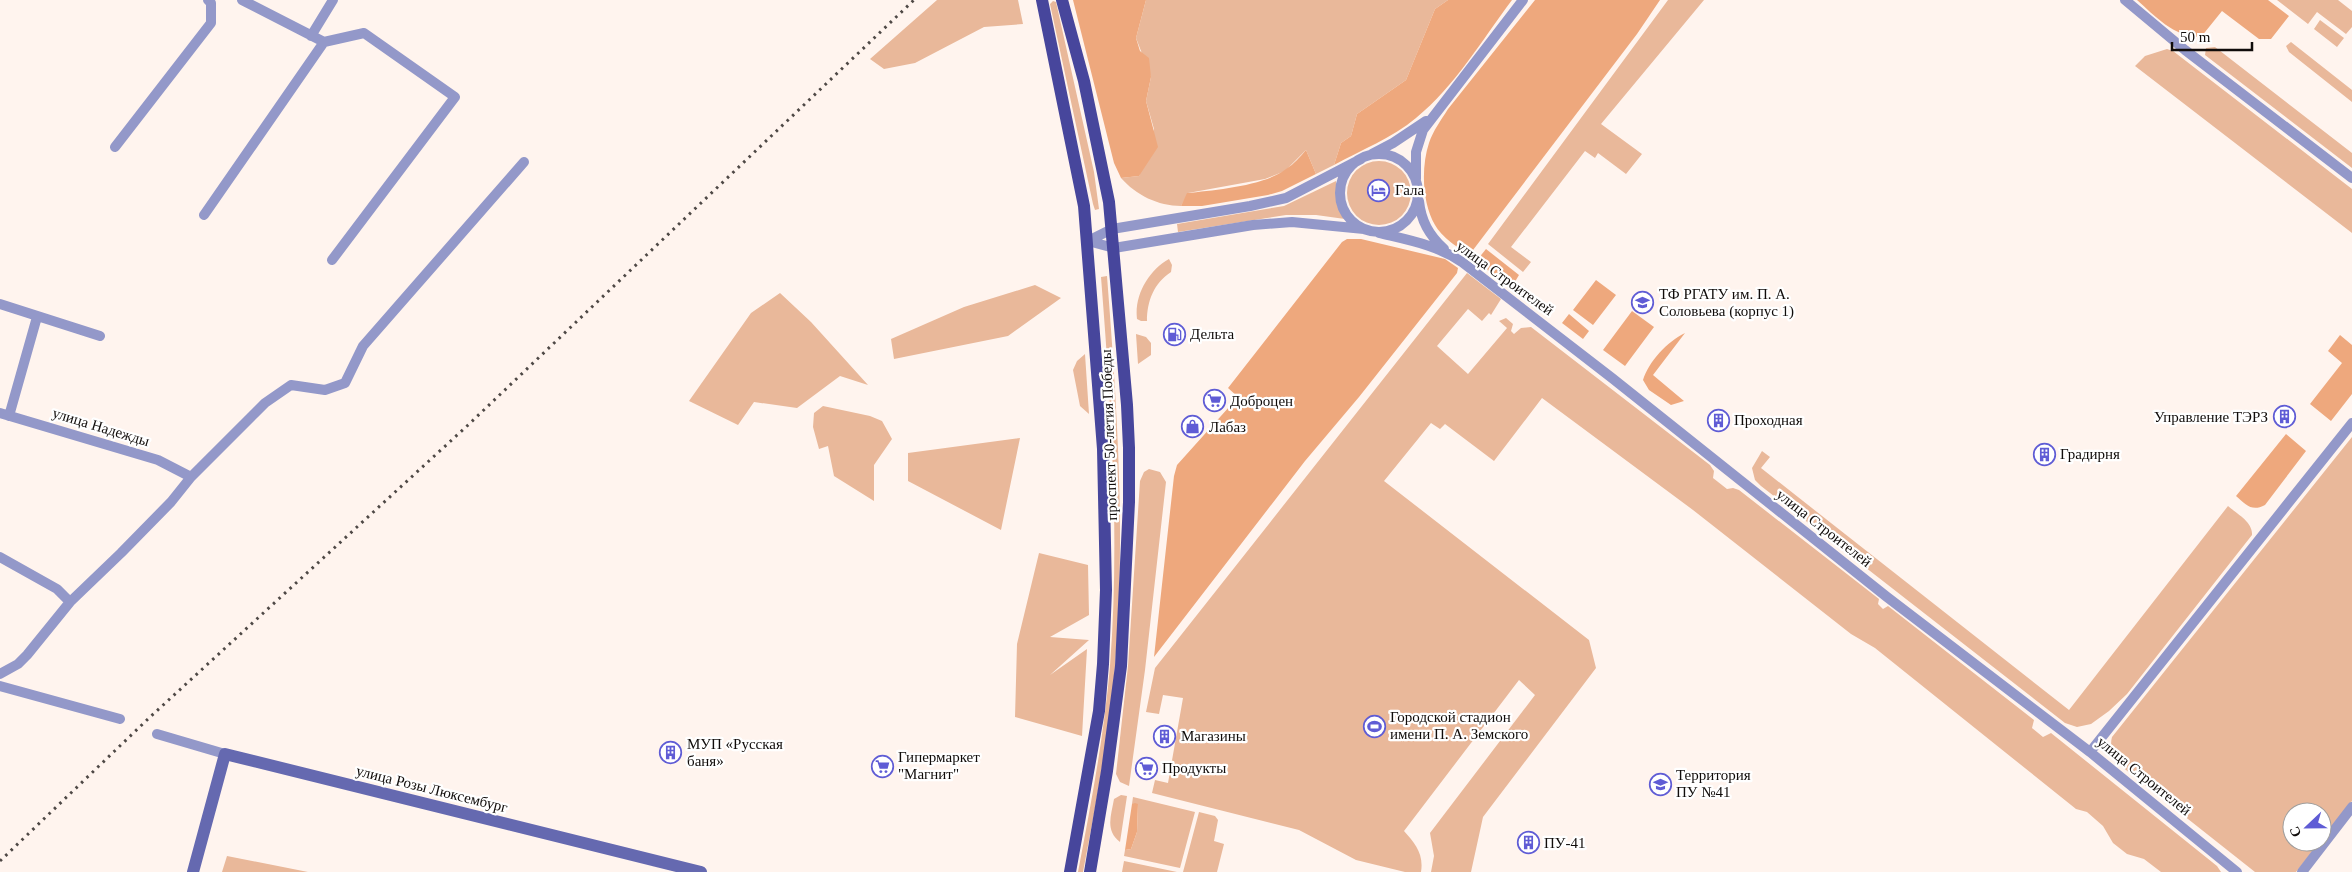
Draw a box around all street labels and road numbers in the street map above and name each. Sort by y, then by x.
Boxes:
street label: улица Строителей [1453,238,1557,318]
street label: проспект 50-летия Победы [1098,349,1120,521]
street label: улица Надежды [51,405,151,449]
street label: улица Строителей [1773,486,1875,570]
street label: улица Строителей [2094,733,2194,819]
street label: улица Розы Люксембург [355,762,509,816]

